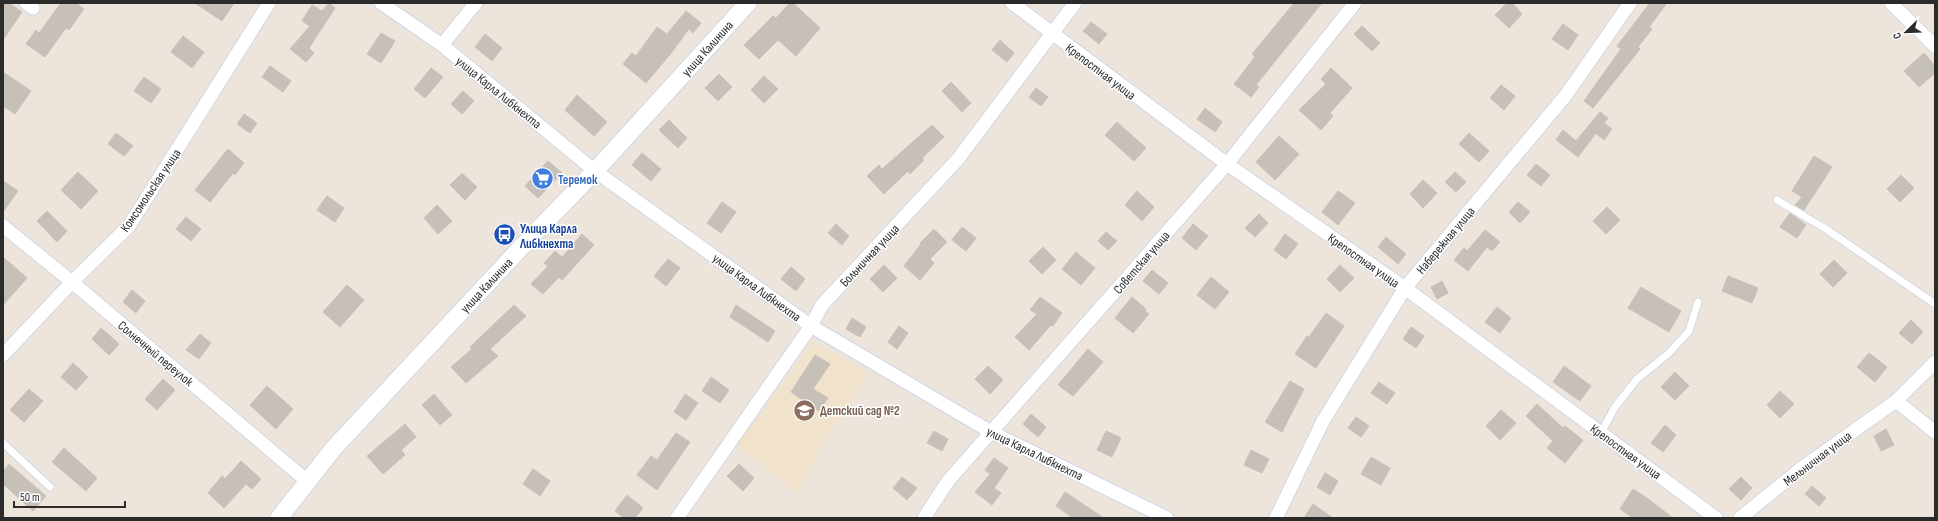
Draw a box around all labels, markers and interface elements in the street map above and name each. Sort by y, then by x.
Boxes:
north arrow [1886,12,1926,52]
street label: улица Калинина [679,17,737,80]
text: С [1890,30,1904,41]
street label: Крепостная улица [1062,40,1139,103]
street label: улица Карла Либкнехта [452,53,544,132]
street label: Комсомольская улица [117,146,185,235]
supermarket icon: Теремок [530,166,556,192]
place label: Теремок [558,172,598,188]
street label: Набережная улица [1413,204,1479,278]
place label: Улица Карла Либкнехта [519,221,577,252]
street label: Больничная улица [837,221,903,290]
bus stop icon: Улица Карла Либкнехта [492,222,518,248]
street label: Советская улица [1110,228,1173,297]
street label: Крепостная улица [1325,230,1402,291]
street label: улица Карла Либкнехта [709,250,804,325]
street label: улица Калинина [457,255,516,317]
street label: Солнечный переулок [114,318,196,390]
school or university icon: Детский сад №2 [791,397,817,423]
place label: Детский сад №2 [820,403,900,419]
street label: Крепостная улица [1587,421,1664,483]
street label: улица Карла Либкнехта [984,424,1085,484]
street label: Мельничная улица [1780,428,1855,490]
scale bar [14,483,125,509]
text: 50 m [20,490,40,505]

